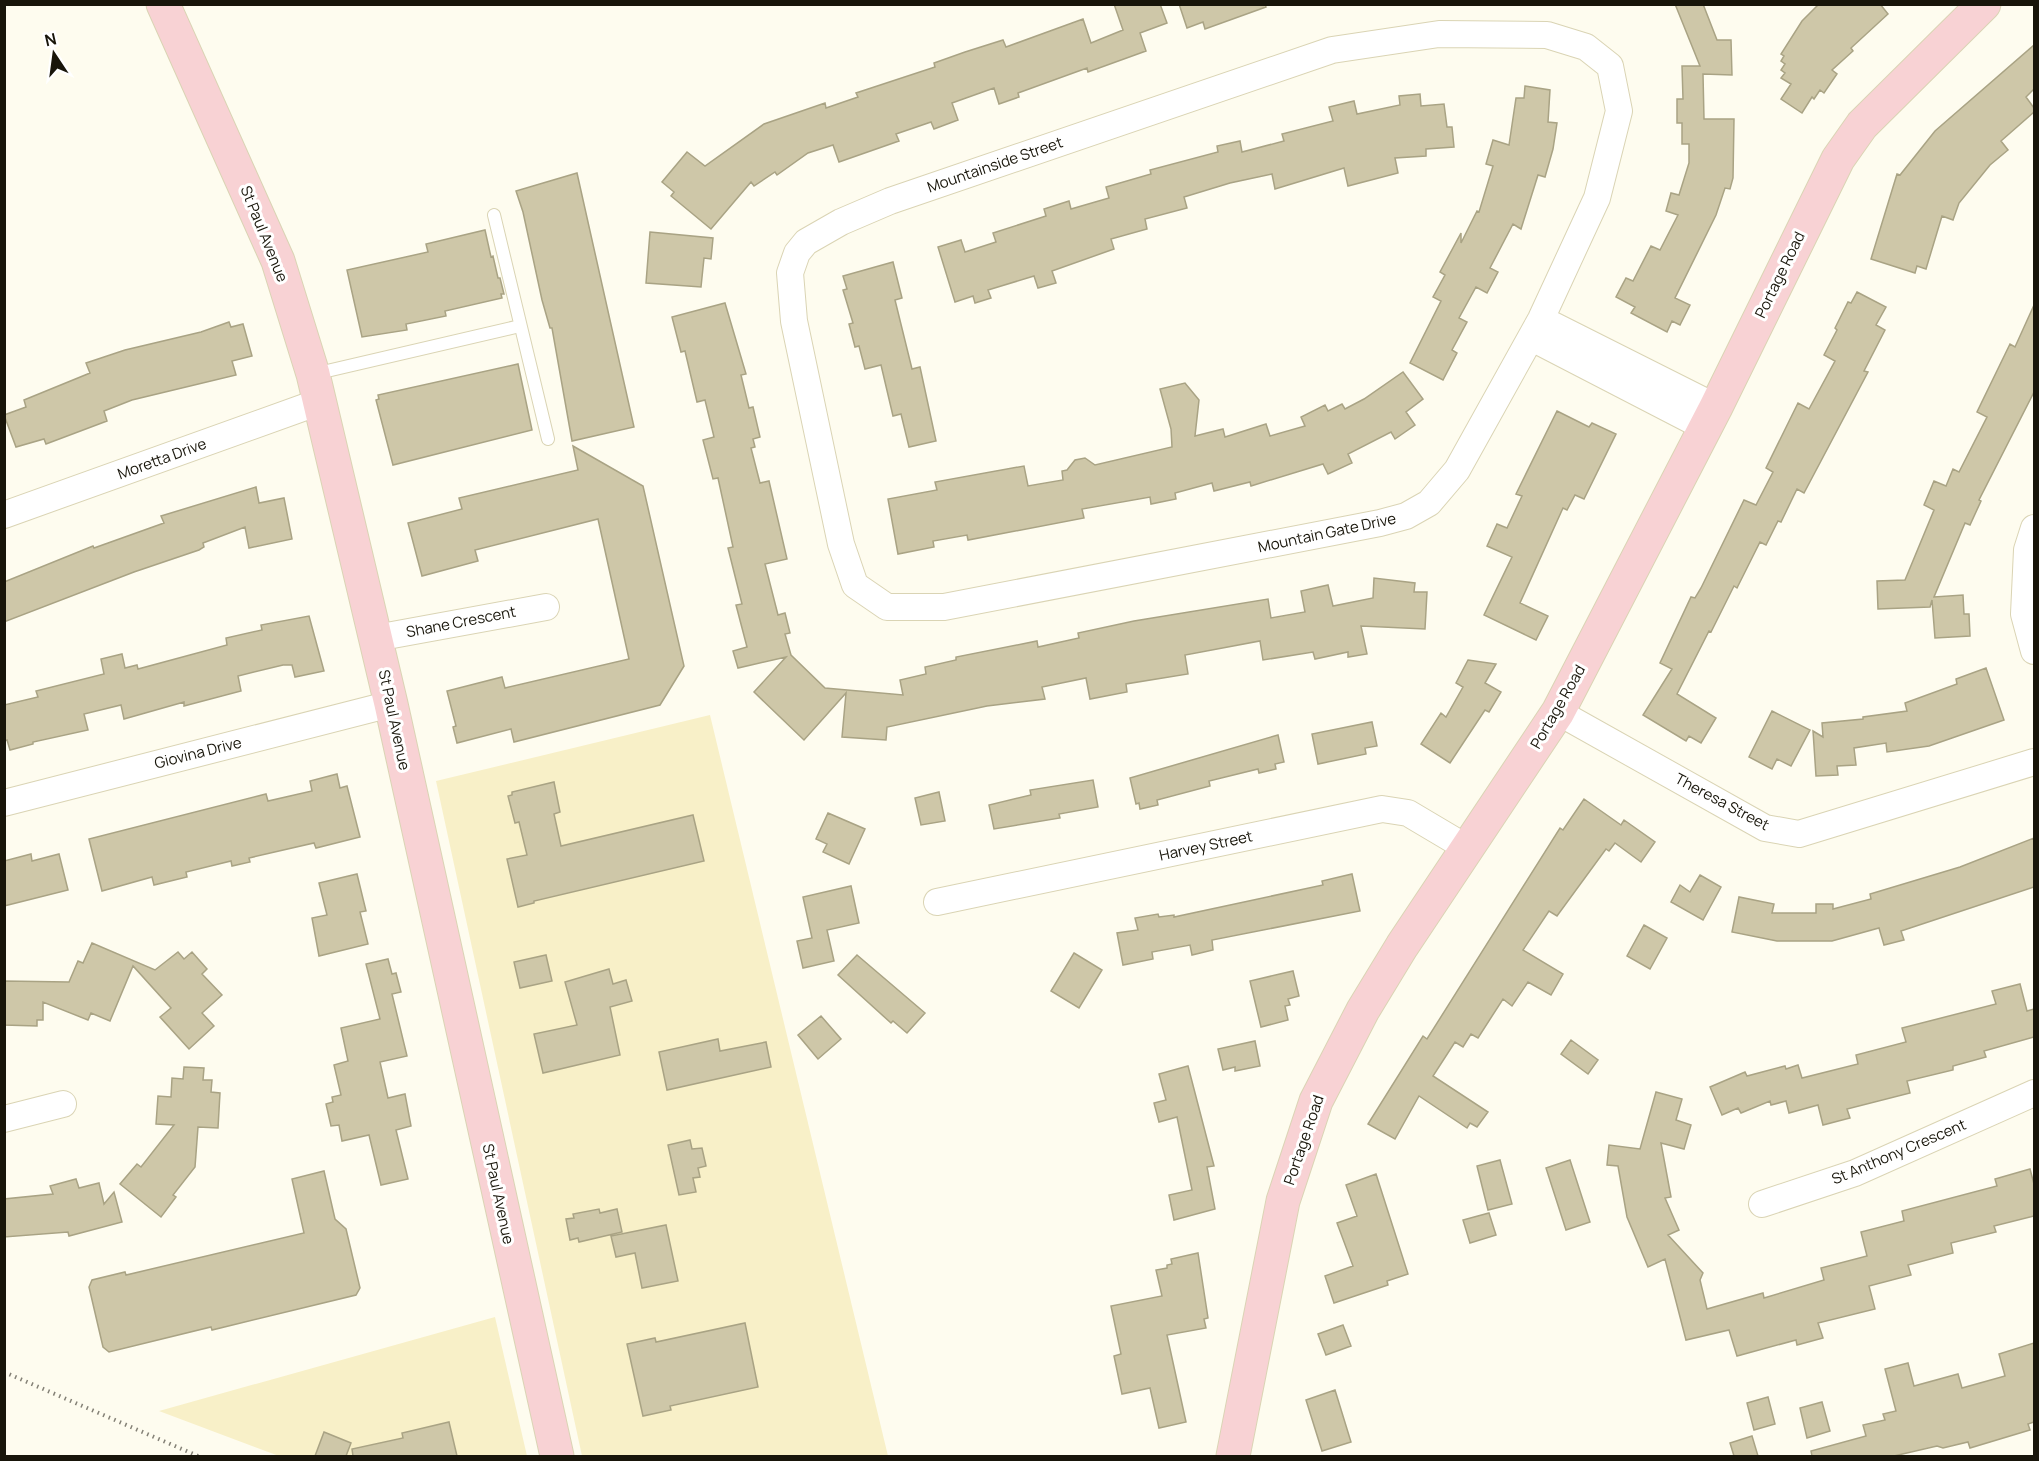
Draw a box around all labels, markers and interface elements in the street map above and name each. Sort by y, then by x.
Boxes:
north arrow [24,24,84,84]
text: N [43,27,59,51]
street label: Mountainside Street [924,131,1065,198]
street label: St Paul Avenue [236,183,293,285]
street label: Portage Road [1750,228,1810,322]
street label: Moretta Drive [115,433,209,484]
street label: Mountain Gate Drive [1256,508,1398,557]
street label: Shane Crescent [404,601,518,642]
street label: Portage Road [1525,661,1590,753]
street label: St Paul Avenue [374,668,415,772]
street label: Giovina Drive [152,731,244,773]
street label: Theresa Street [1671,768,1773,835]
street label: Harvey Street [1157,825,1255,866]
street label: Portage Road [1278,1092,1329,1188]
street label: St Anthony Crescent [1828,1114,1969,1189]
street label: St Paul Avenue [478,1142,519,1246]

